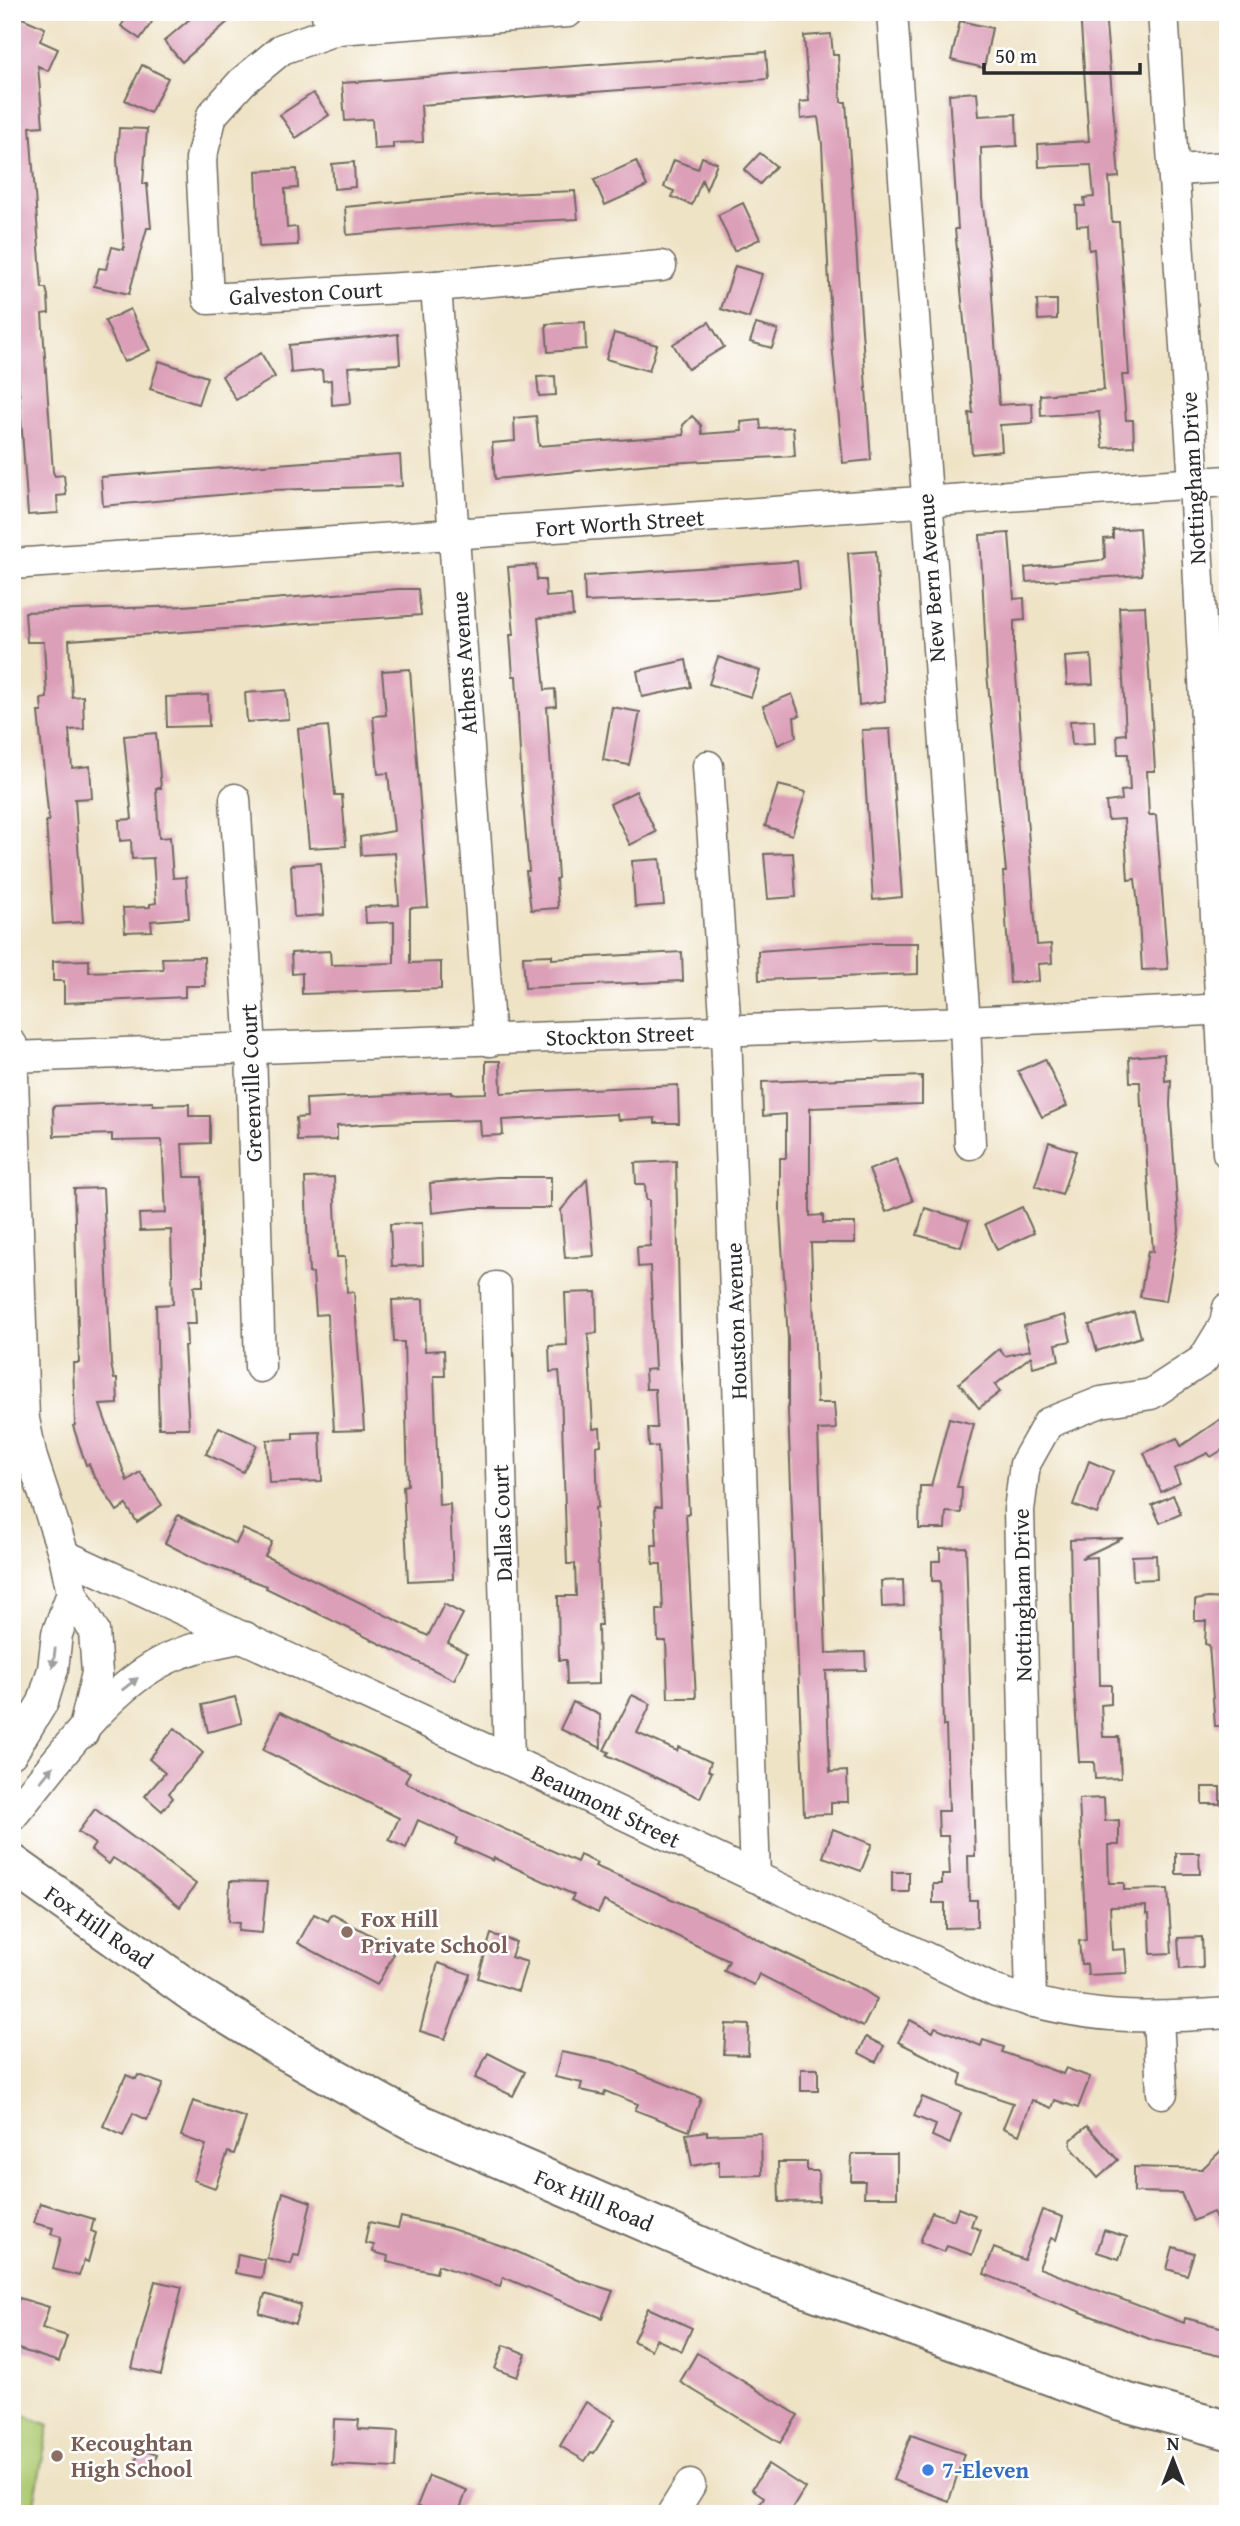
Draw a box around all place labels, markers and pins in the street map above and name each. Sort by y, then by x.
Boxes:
place label: Fox Hill Private School [361,1902,508,1961]
marker: Fox Hill Private School [339,1924,355,1940]
place label: Kecoughtan High School [71,2426,193,2485]
marker: Kecoughtan High School [49,2448,65,2464]
place label: 7-Eleven [942,2453,1030,2486]
marker: 7-Eleven [920,2462,936,2478]

